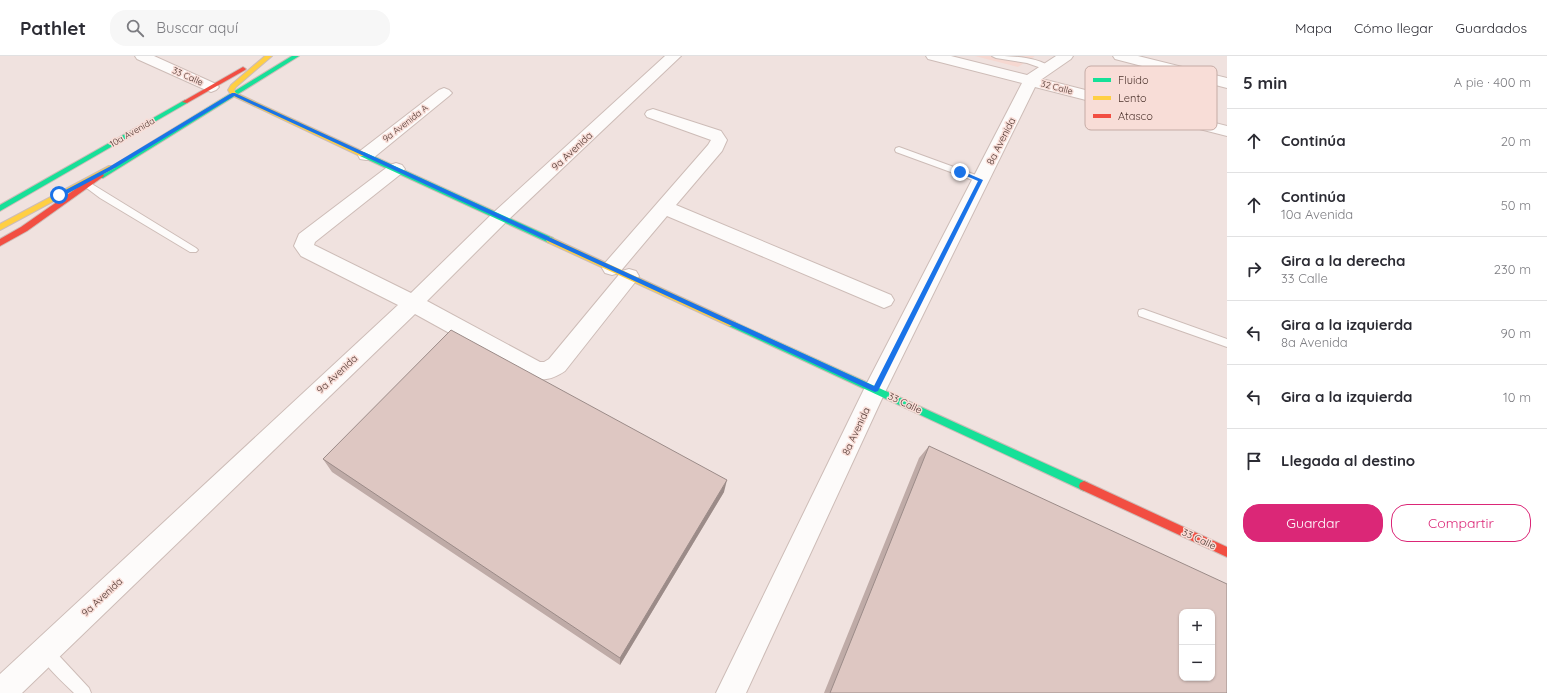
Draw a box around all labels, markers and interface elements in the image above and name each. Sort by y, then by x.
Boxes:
search box [110,10,390,46]
text: Pathlet [20,16,86,40]
icon: search [124,17,146,39]
text: Buscar aquí [156,18,238,37]
text: Mapa [1295,19,1332,37]
text: Cómo llegar [1354,19,1433,37]
text: Guardados [1455,19,1527,37]
street label: 33 Calle [171,64,205,88]
legend [1085,66,1217,130]
text: 5 min [1243,72,1287,93]
text: Fluido [1118,73,1149,87]
text: A pie · 400 m [1454,74,1531,90]
street label: 32 Calle [1040,77,1074,97]
text: Lento [1118,91,1147,105]
street label: 9a Avenida A [380,102,430,144]
text: Atasco [1118,109,1153,123]
street label: 10a Avenida [108,115,156,149]
street label: 8a Avenida [984,115,1018,167]
street label: 9a Avenida [549,129,595,173]
icon: ahead [1243,130,1265,152]
text: Continúa [1281,131,1346,150]
text: 20 m [1501,133,1531,149]
route end [951,163,969,181]
route start [50,186,68,204]
text: Continúa [1281,187,1346,206]
icon: ahead [1243,194,1265,216]
text: 50 m [1501,197,1531,213]
text: 10a Avenida [1281,206,1353,222]
text: Gira a la derecha [1281,251,1406,270]
icon: right [1243,258,1265,280]
text: 230 m [1494,261,1531,277]
text: 33 Calle [1281,270,1328,286]
text: Gira a la izquierda [1281,315,1413,334]
icon: left [1243,322,1265,344]
text: 90 m [1501,325,1531,341]
text: 8a Avenida [1281,334,1348,350]
street label: 9a Avenida [314,352,360,396]
icon: left [1243,386,1265,408]
text: Gira a la izquierda [1281,387,1413,406]
text: 10 m [1503,389,1531,405]
street label: 33 Calle [886,390,924,417]
street label: 8a Avenida [839,405,873,457]
icon: arrive [1243,450,1265,472]
text: Llegada al destino [1281,451,1415,470]
button: Guardar [1243,504,1383,542]
button: Compartir [1391,504,1531,542]
street label: 33 Calle [1180,526,1218,553]
street label: 9a Avenida [79,575,125,619]
map controls [1179,609,1215,681]
button: + [1179,609,1215,645]
button: − [1179,645,1215,681]

